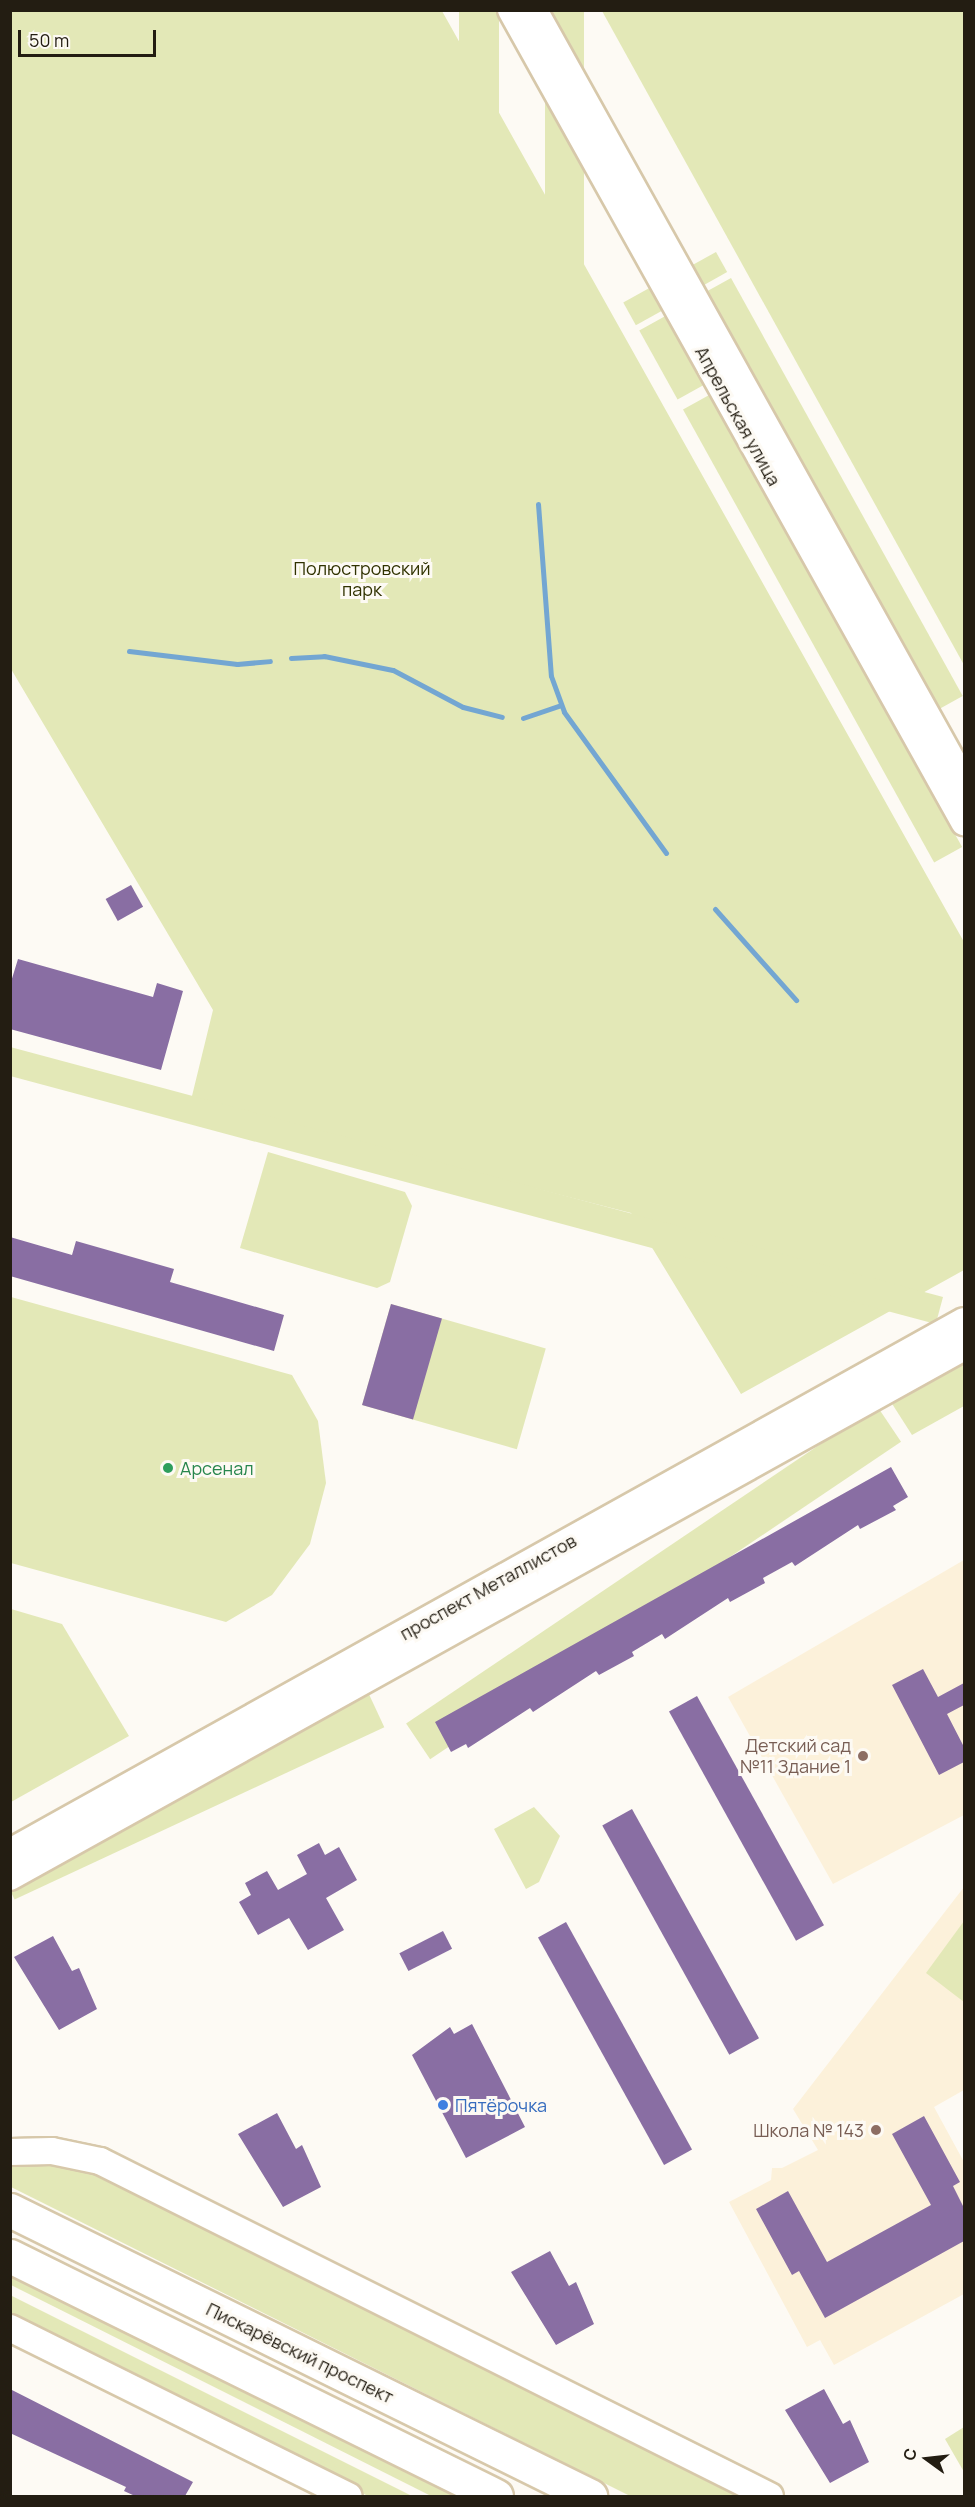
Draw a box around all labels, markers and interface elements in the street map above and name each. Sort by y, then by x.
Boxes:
scale bar [21,18,159,56]
text: 50 m [29,28,69,52]
street label: Апрельская улица [691,343,785,489]
park label: Полюстровский парк [294,558,430,600]
place label: Арсенал [180,1457,254,1479]
marker: Арсенал [161,1461,175,1475]
street label: проспект Металлистов [396,1530,580,1644]
place label: Детский сад №11 Здание 1 [740,1735,851,1778]
marker: Детский сад №11 Здание 1 [856,1749,870,1763]
place label: Пятёрочка [455,2094,547,2116]
marker: Пятёрочка [436,2098,450,2112]
place label: Школа № 143 [753,2119,864,2141]
marker: Школа № 143 [869,2123,883,2137]
street label: Пискарёвский проспект [203,2298,397,2408]
north arrow [897,2429,957,2489]
text: С [897,2446,922,2463]

